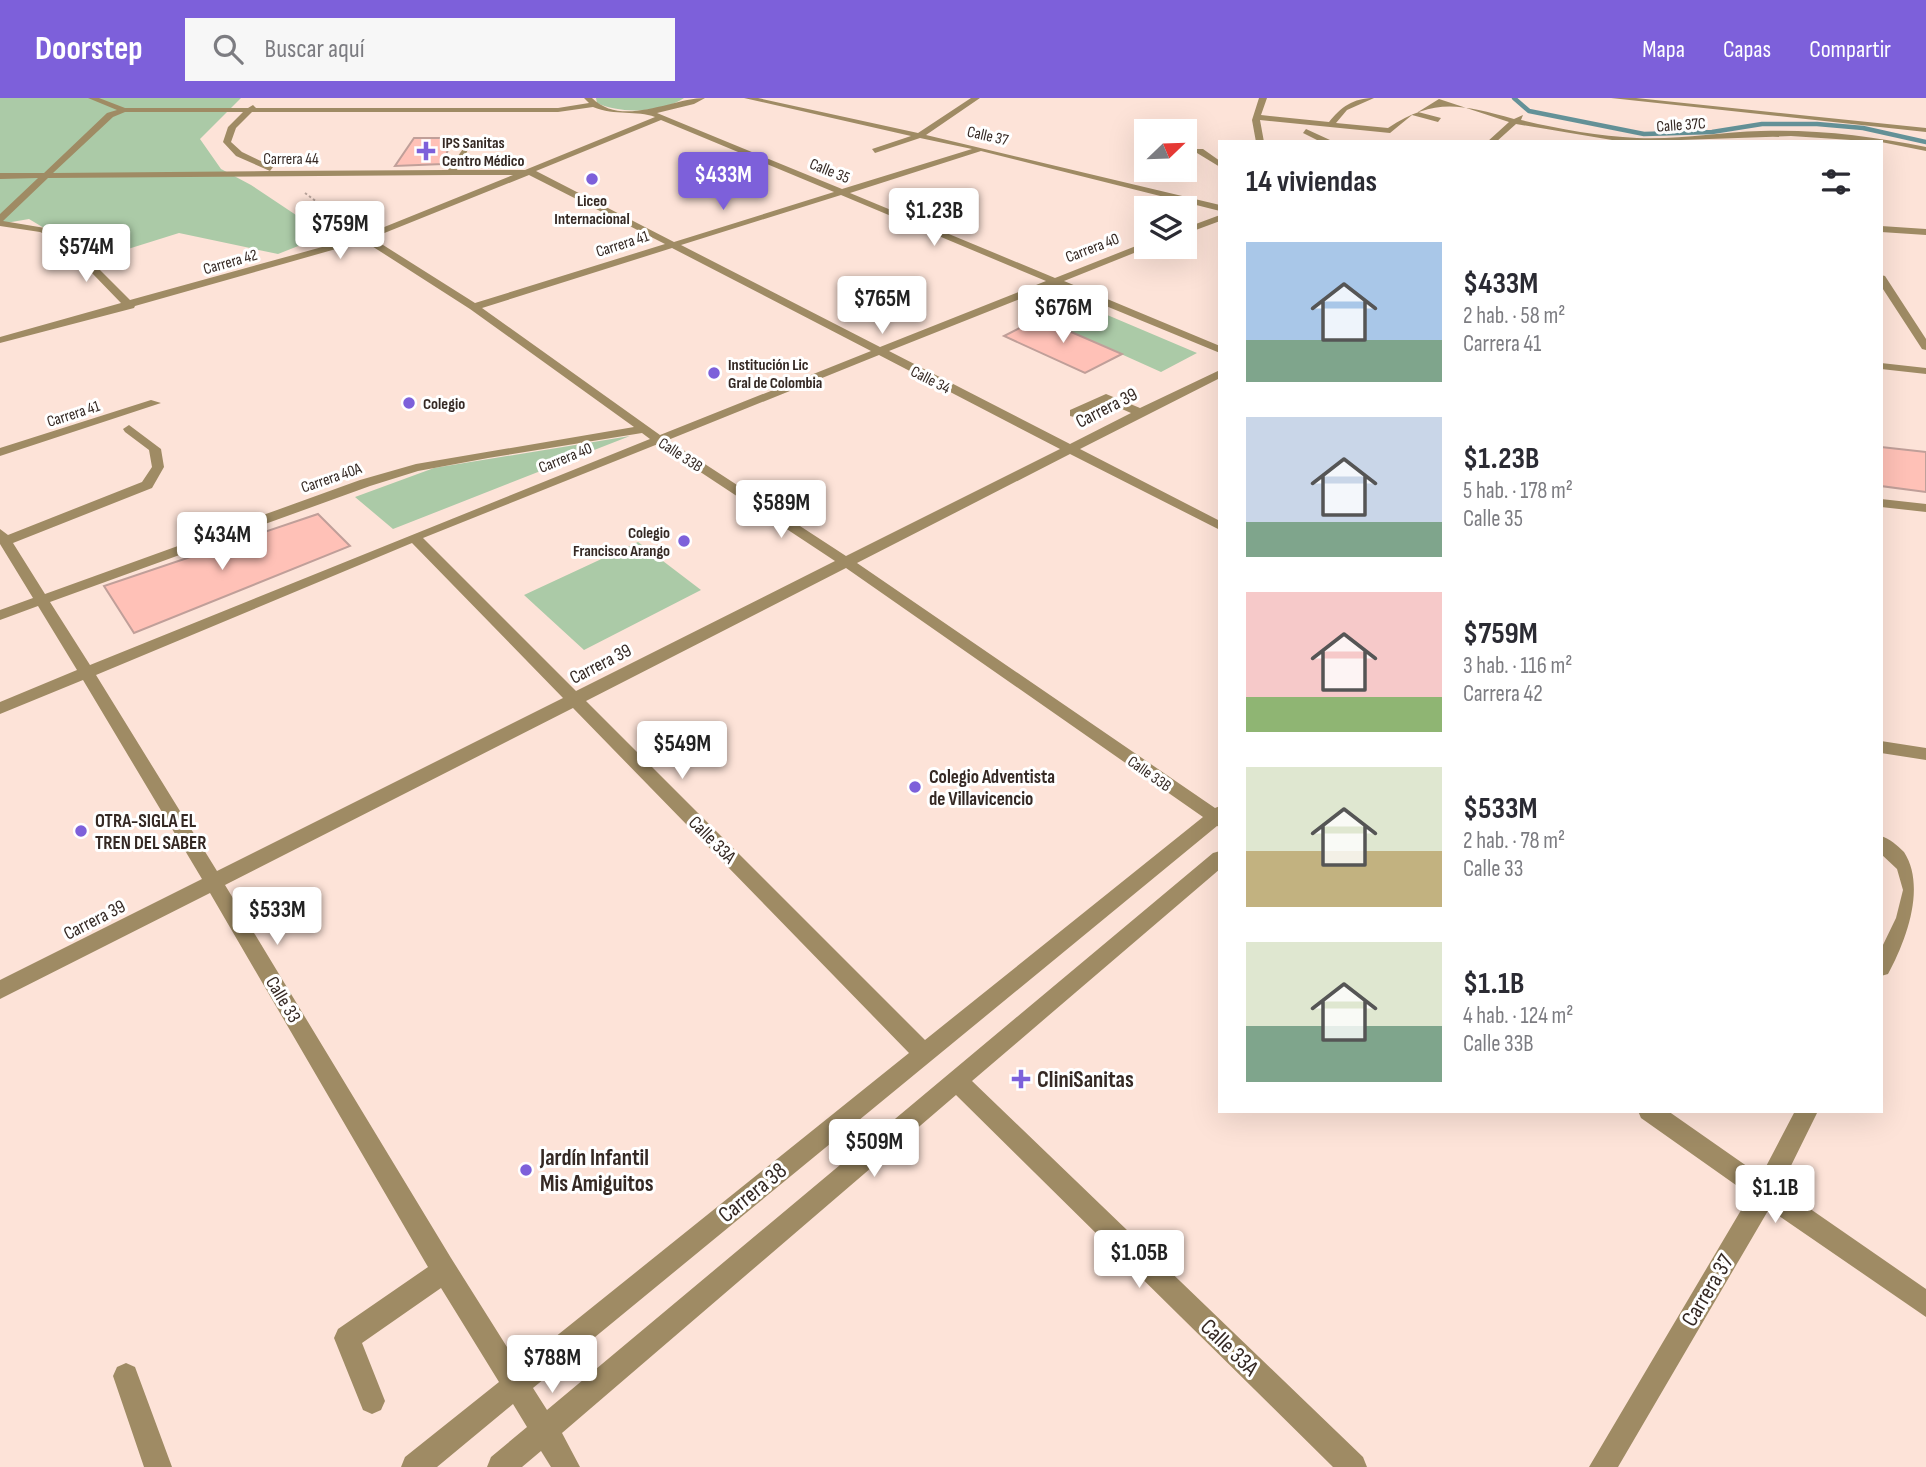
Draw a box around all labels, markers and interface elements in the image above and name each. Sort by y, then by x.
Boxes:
search box [185,18,675,81]
text: Doorstep [35,29,143,69]
icon: search [209,30,247,68]
text: Buscar aquí [265,34,365,65]
text: Mapa [1642,35,1685,64]
text: Capas [1723,35,1771,64]
text: Compartir [1809,35,1891,64]
street label: Calle 37C [1656,114,1707,137]
north arrow [1134,119,1197,182]
map controls [1134,119,1197,259]
street label: Calle 37 [965,123,1011,151]
place label: IPS Sanitas Centro Médico [442,134,525,171]
marker: IPS Sanitas Centro Médico [416,141,436,161]
street label: Carrera 44 [263,150,319,169]
pin: $433M [674,152,772,212]
street label: Calle 35 [807,155,852,188]
text: $433M [694,161,752,189]
icon: filters [1817,163,1855,201]
text: 14 viviendas [1246,164,1377,200]
marker: Liceo Internacional [584,171,600,187]
pin: $1.23B [877,188,991,248]
place label: Liceo Internacional [554,192,630,229]
button: layers [1134,196,1197,259]
text: $1.23B [905,197,963,225]
pin: $759M [291,202,389,261]
text: $759M [311,210,369,238]
pin: $574M [37,225,135,284]
street label: Carrera 41 [594,227,652,262]
street label: Carrera 40 [1063,230,1122,267]
text: $574M [58,233,114,261]
street label: Carrera 42 [201,246,260,279]
text: $433M [1463,266,1538,302]
icon: home [1302,270,1386,354]
pin: $765M [833,276,931,336]
text: $765M [853,285,911,313]
pin: $676M [1014,286,1112,345]
text: $676M [1034,294,1092,322]
text: 2 hab. · 58 m² [1463,302,1565,330]
text: Carrera 41 [1463,330,1541,358]
place label: Institución Lic Gral de Colombia [728,356,822,393]
street label: Calle 34 [907,362,954,398]
marker: Institución Lic Gral de Colombia [706,365,722,381]
street label: Carrera 39 [1072,383,1141,434]
marker: Colegio [401,395,417,411]
place label: Colegio [423,395,465,414]
street label: Carrera 41 [45,397,103,432]
street label: Calle 33B [654,434,706,477]
street label: Carrera 40 [536,439,595,478]
text: $1.23B [1463,441,1539,477]
icon: home [1302,445,1386,529]
street label: Carrera 40A [299,459,364,498]
text: 5 hab. · 178 m² [1463,477,1573,505]
pin: $589M [732,480,830,540]
text: $589M [752,489,810,517]
text: Calle 35 [1463,505,1523,533]
pin: $434M [173,512,271,572]
text: $434M [193,521,251,549]
place label: Colegio Francisco Arango [573,524,670,561]
marker: Colegio Francisco Arango [676,533,692,549]
text: $759M [1463,616,1538,652]
icon: home [1302,620,1386,704]
street label: Carrera 39 [566,639,635,690]
text: 3 hab. · 116 m² [1463,652,1572,680]
text: Carrera 42 [1463,680,1543,708]
pin: $549M [633,722,731,781]
text: $549M [653,730,711,758]
street label: Calle 33B [1124,752,1175,796]
place label: Colegio Adventista de Villavicencio [929,766,1055,811]
marker: Colegio Adventista de Villavicencio [907,779,923,795]
text: $533M [1463,791,1537,827]
icon: home [1302,795,1386,879]
place label: OTRA-SIGLA EL TREN DEL SABER [95,810,207,855]
street label: Calle 33A [683,811,741,869]
marker: OTRA-SIGLA EL TREN DEL SABER [73,823,89,839]
text: 2 hab. · 78 m² [1463,827,1565,855]
text: Calle 33 [1463,855,1523,883]
pin: $533M [228,888,326,947]
street label: Carrera 39 [60,895,129,946]
text: $533M [248,896,306,924]
text: $1.1B [1463,966,1524,1002]
icon: home [1302,970,1386,1054]
street label: Calle 33 [260,972,305,1027]
text: 4 hab. · 124 m² [1463,1002,1573,1030]
text: Calle 33B [1463,1030,1534,1058]
place label: CliniSanitas [1037,1066,1134,1094]
marker: CliniSanitas [1011,1069,1031,1089]
pin: $509M [825,1119,923,1179]
text: $509M [845,1128,903,1156]
place label: Jardín Infantil Mis Amiguitos [539,1144,654,1198]
street label: Carrera 38 [713,1157,793,1229]
marker: Jardín Infantil Mis Amiguitos [518,1162,534,1178]
pin: $1.1B [1726,1166,1824,1225]
text: $1.1B [1752,1174,1798,1202]
pin: $1.05B [1082,1230,1196,1290]
text: $1.05B [1110,1239,1168,1267]
street label: Carrera 37 [1675,1249,1740,1332]
street label: Calle 33A [1194,1313,1264,1382]
pin: $788M [503,1336,601,1395]
text: $788M [523,1344,581,1372]

